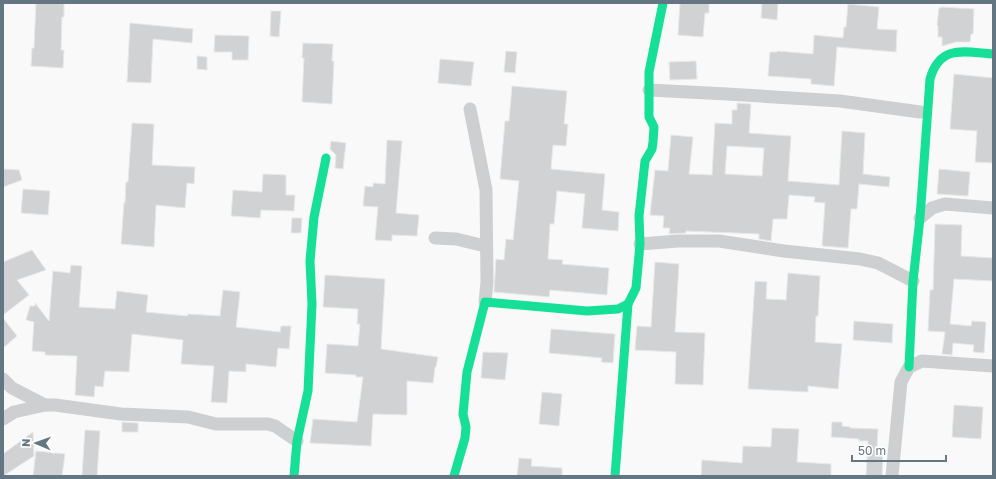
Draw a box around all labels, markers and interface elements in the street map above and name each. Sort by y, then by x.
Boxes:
north arrow [16,423,56,463]
scale bar [852,437,946,463]
text: N [19,438,32,447]
text: 50 m [858,443,886,458]

